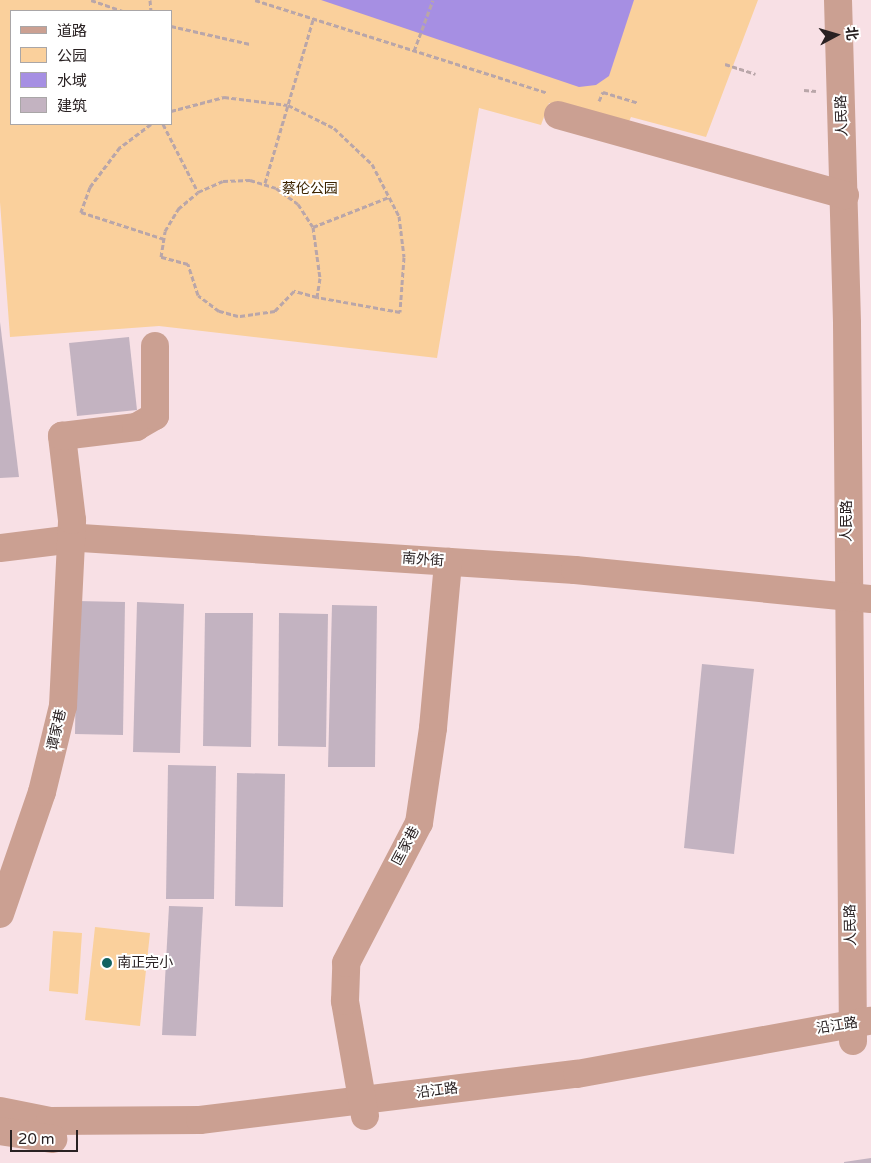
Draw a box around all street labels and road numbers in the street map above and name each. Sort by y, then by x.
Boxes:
street label: 人民路 [833,95,851,137]
street label: 人民路 [839,500,855,542]
street label: 南外街 [401,550,445,570]
street label: 谭家巷 [44,708,70,752]
street label: 匡家巷 [389,824,423,868]
street label: 人民路 [842,904,860,946]
street label: 沿江路 [815,1014,859,1038]
street label: 沿江路 [415,1080,459,1102]

